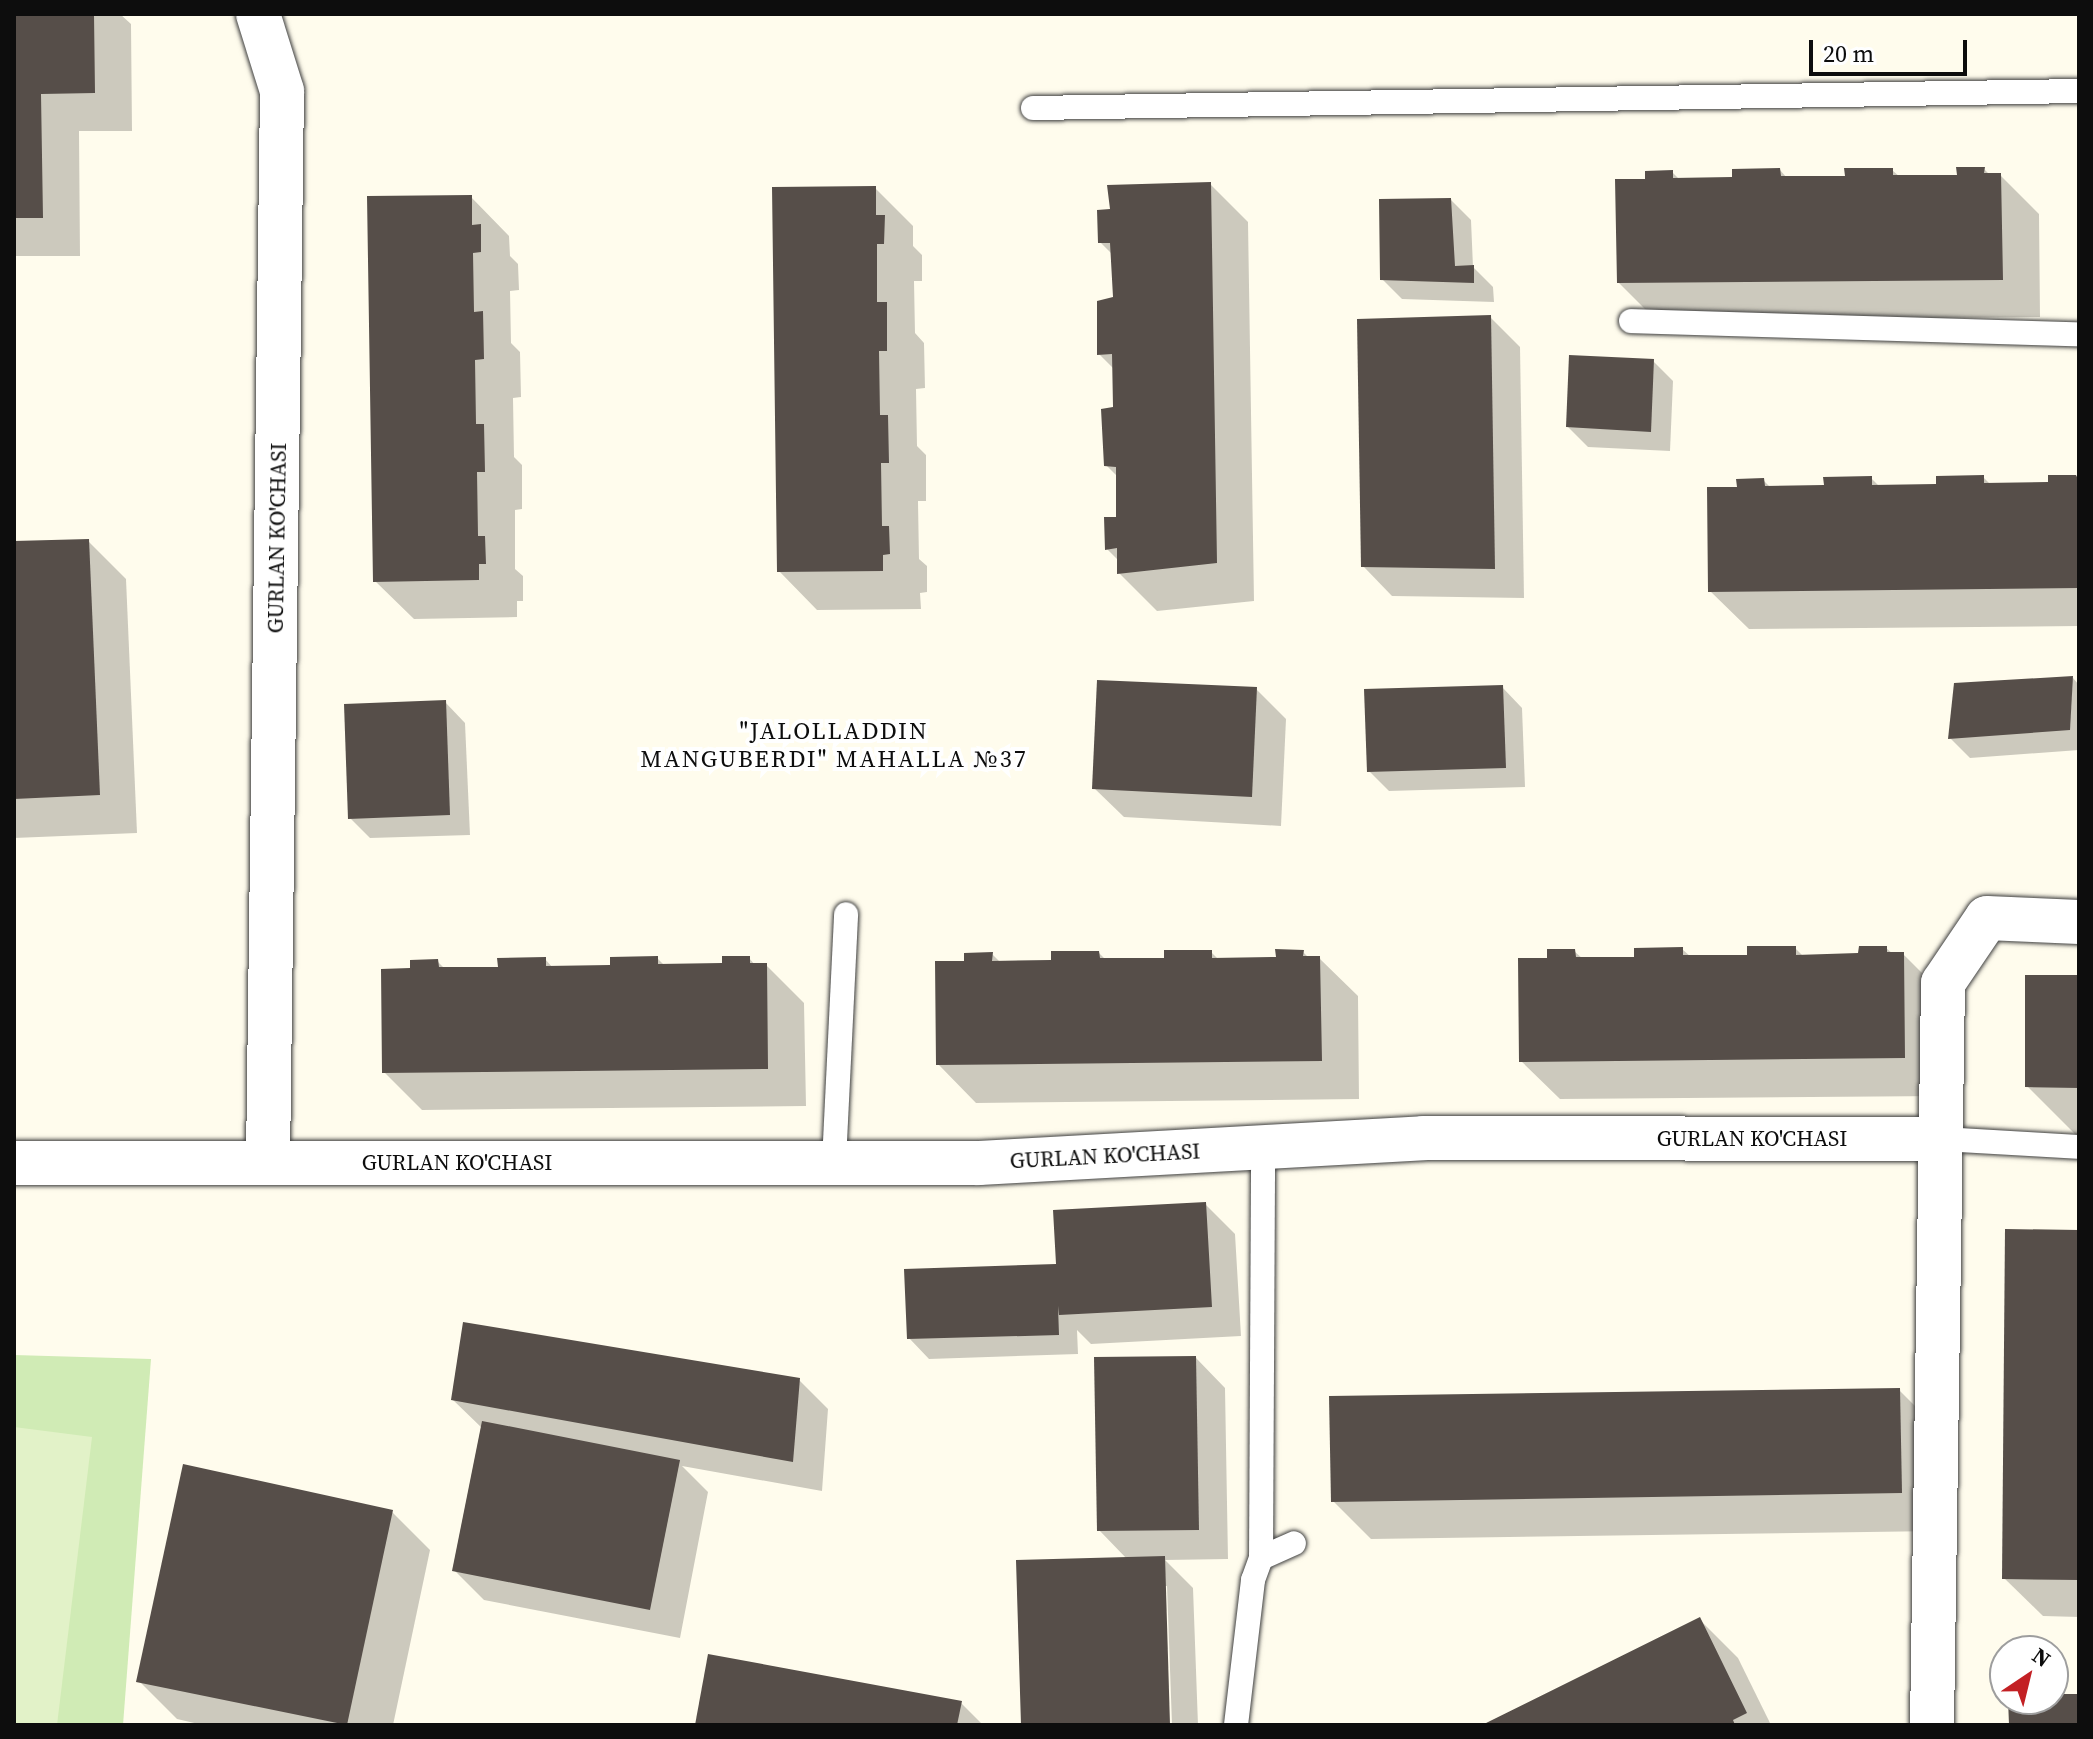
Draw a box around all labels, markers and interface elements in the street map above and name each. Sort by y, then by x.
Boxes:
scale bar [1813,24,1971,74]
text: 20 m [1823,37,1874,70]
street label: GURLAN KO'CHASI [262,442,292,634]
district label: "JALOLLADDIN MANGUBERDI" MAHALLA №37 [640,717,1028,773]
street label: GURLAN KO'CHASI [1657,1126,1847,1152]
street label: GURLAN KO'CHASI [1009,1138,1201,1174]
street label: GURLAN KO'CHASI [362,1150,552,1176]
north arrow [1989,1635,2069,1715]
text: N [2026,1640,2057,1674]

